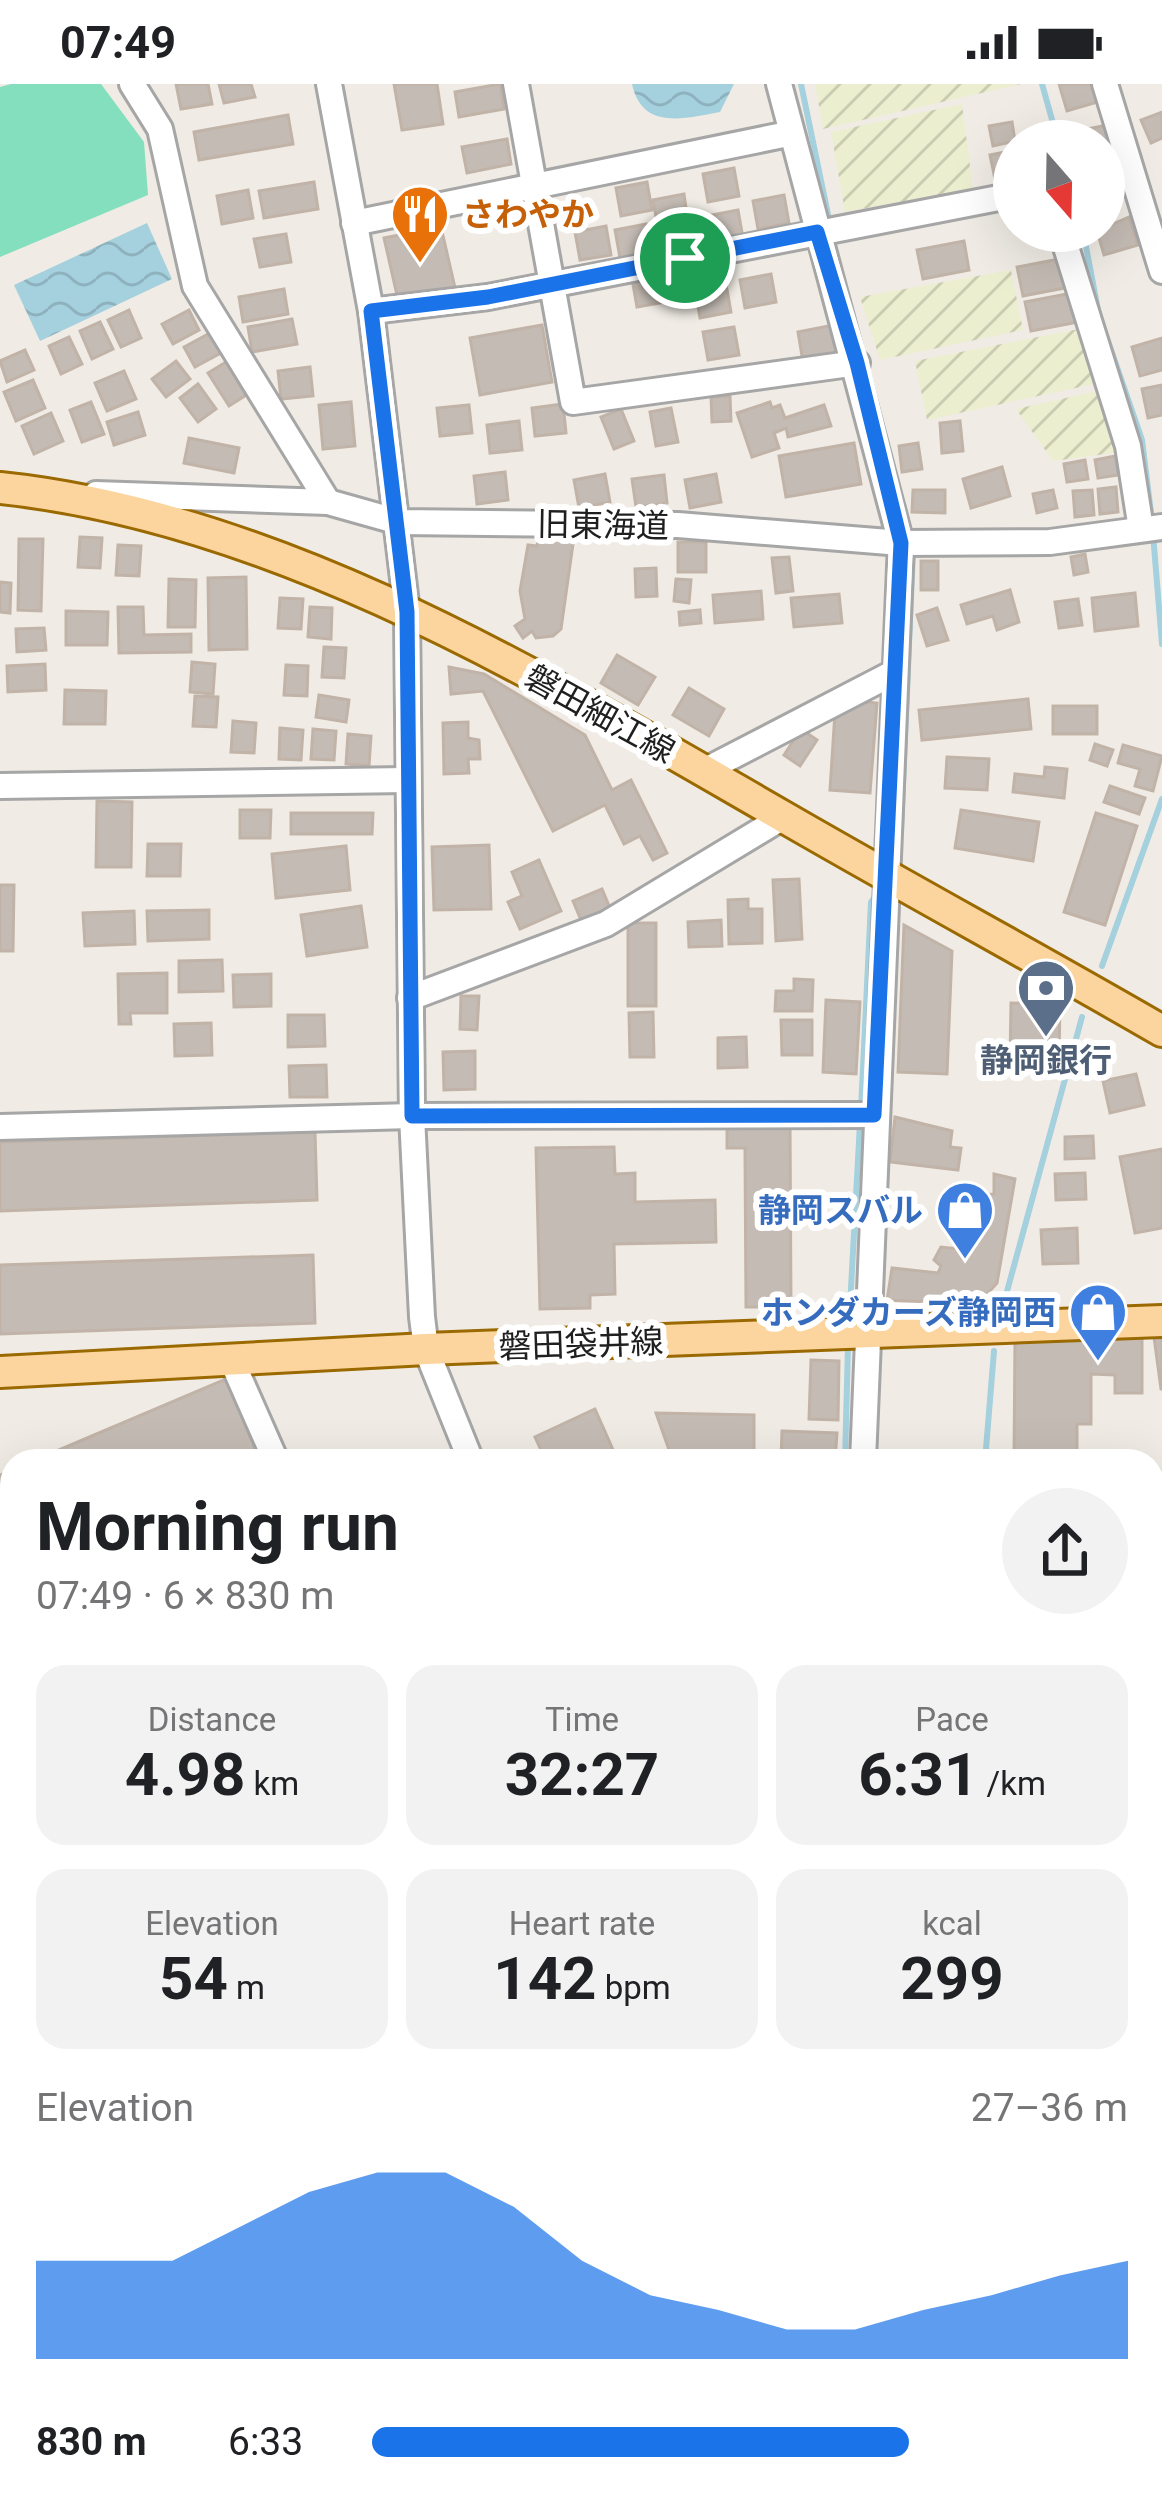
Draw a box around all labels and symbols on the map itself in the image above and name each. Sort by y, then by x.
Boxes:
north arrow [993,120,1125,252]
restaurant icon: さわやか [389,183,451,265]
place label: さわやか [462,195,594,234]
pin [634,207,736,309]
street label: 旧東海道 [537,504,669,546]
street label: 磐田細江線 [518,657,682,771]
bank icon: 静岡銀行 [1015,957,1077,1039]
place label: 静岡銀行 [980,1041,1112,1080]
shop icon: 静岡スバル [934,1179,996,1261]
place label: 静岡スバル [758,1191,923,1230]
shop icon: ホンダカーズ静岡西 [1067,1281,1129,1363]
place label: ホンダカーズ静岡西 [761,1293,1056,1332]
street label: 磐田袋井線 [498,1322,664,1366]

